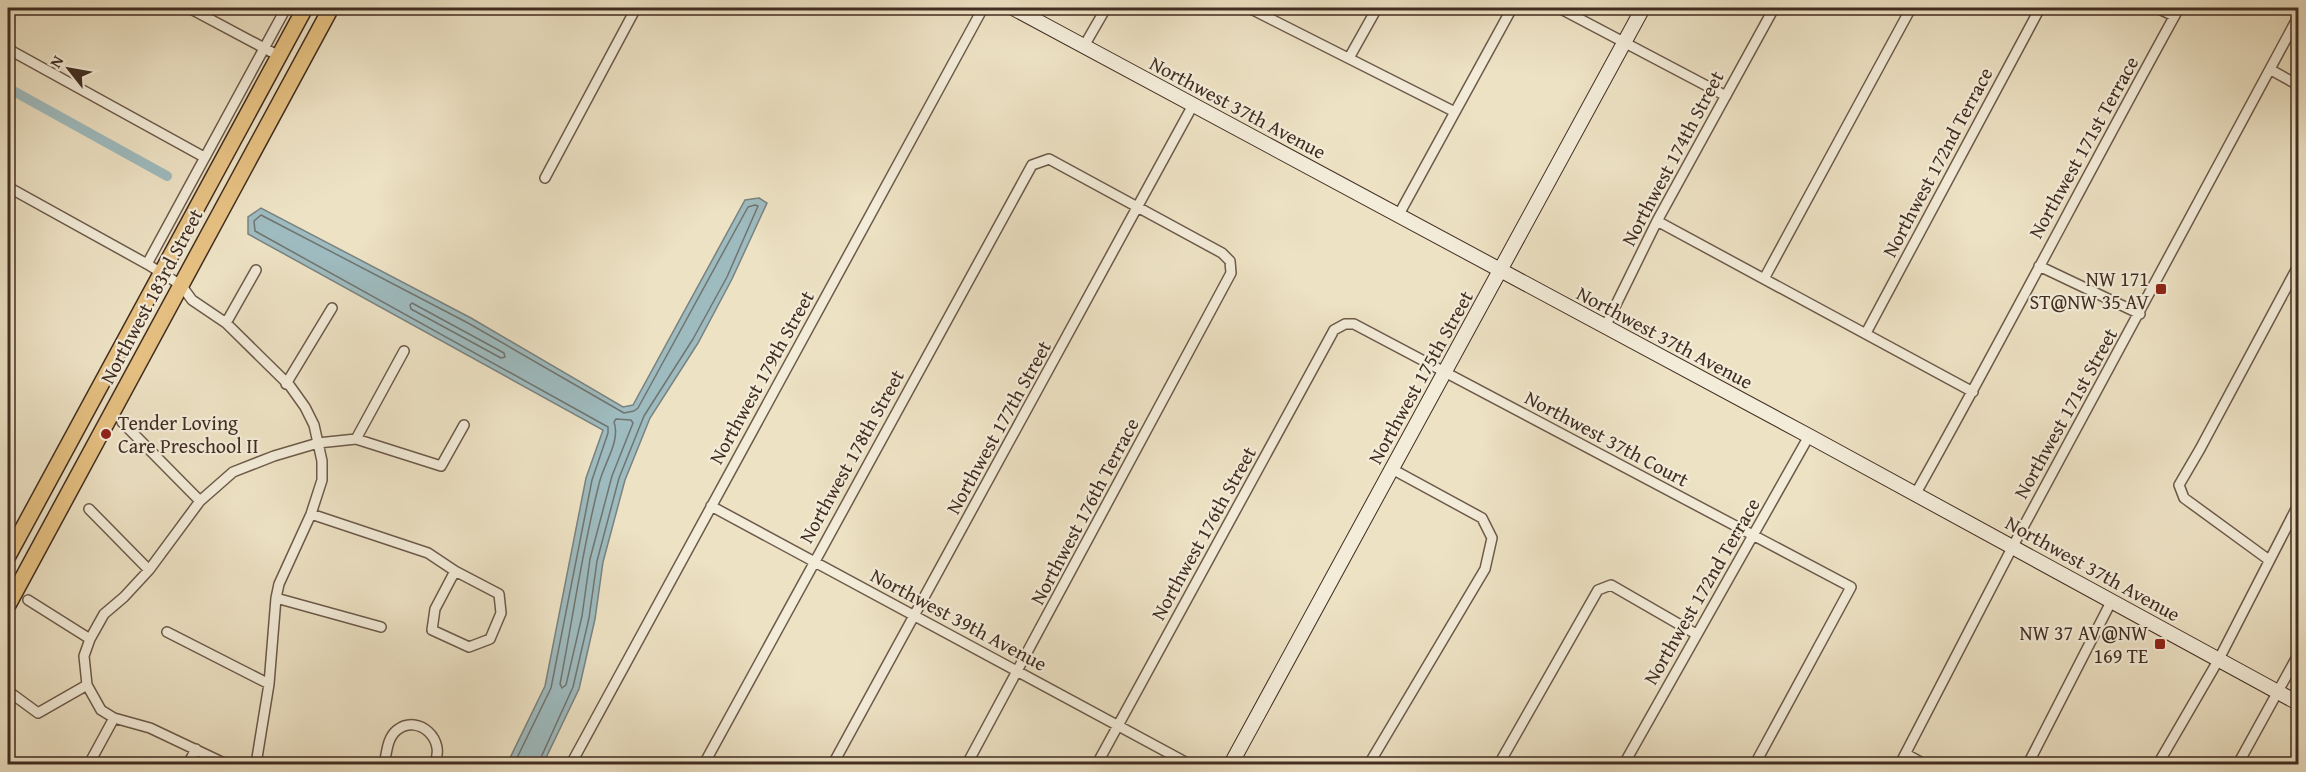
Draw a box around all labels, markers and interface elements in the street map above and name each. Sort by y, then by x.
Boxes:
north arrow [39,39,99,99]
street label: Northwest 37th Avenue [1145,48,1331,166]
text: N [43,50,69,72]
street label: Northwest 171st Terrace [2021,51,2145,243]
street label: Northwest 172nd Terrace [1875,62,1999,262]
street label: Northwest 174th Street [1614,65,1730,251]
street label: Northwest 183rd Street [92,203,210,389]
place label: NW 171 ST@NW 35 AV [2030,264,2149,316]
street label: Northwest 37th Avenue [1572,278,1758,396]
marker: NW 171 ST@NW 35 AV [2154,282,2168,296]
street label: Northwest 179th Street [701,285,821,469]
street label: Northwest 175th Street [1360,285,1480,469]
street label: Northwest 171st Street [2006,322,2124,504]
street label: Northwest 177th Street [938,335,1058,519]
street label: Northwest 178th Street [791,364,911,548]
street label: Northwest 37th Court [1520,383,1694,493]
place label: Tender Loving Care Preschool II [118,408,259,460]
street label: Northwest 176th Terrace [1022,412,1146,610]
marker: Tender Loving Care Preschool II [99,427,113,441]
street label: Northwest 176th Street [1143,441,1263,625]
street label: Northwest 172nd Terrace [1636,492,1766,690]
street label: Northwest 37th Avenue [2000,508,2186,628]
street label: Northwest 39th Avenue [866,560,1052,678]
place label: NW 37 AV@NW 169 TE [2020,618,2148,670]
marker: NW 37 AV@NW 169 TE [2153,637,2167,651]

